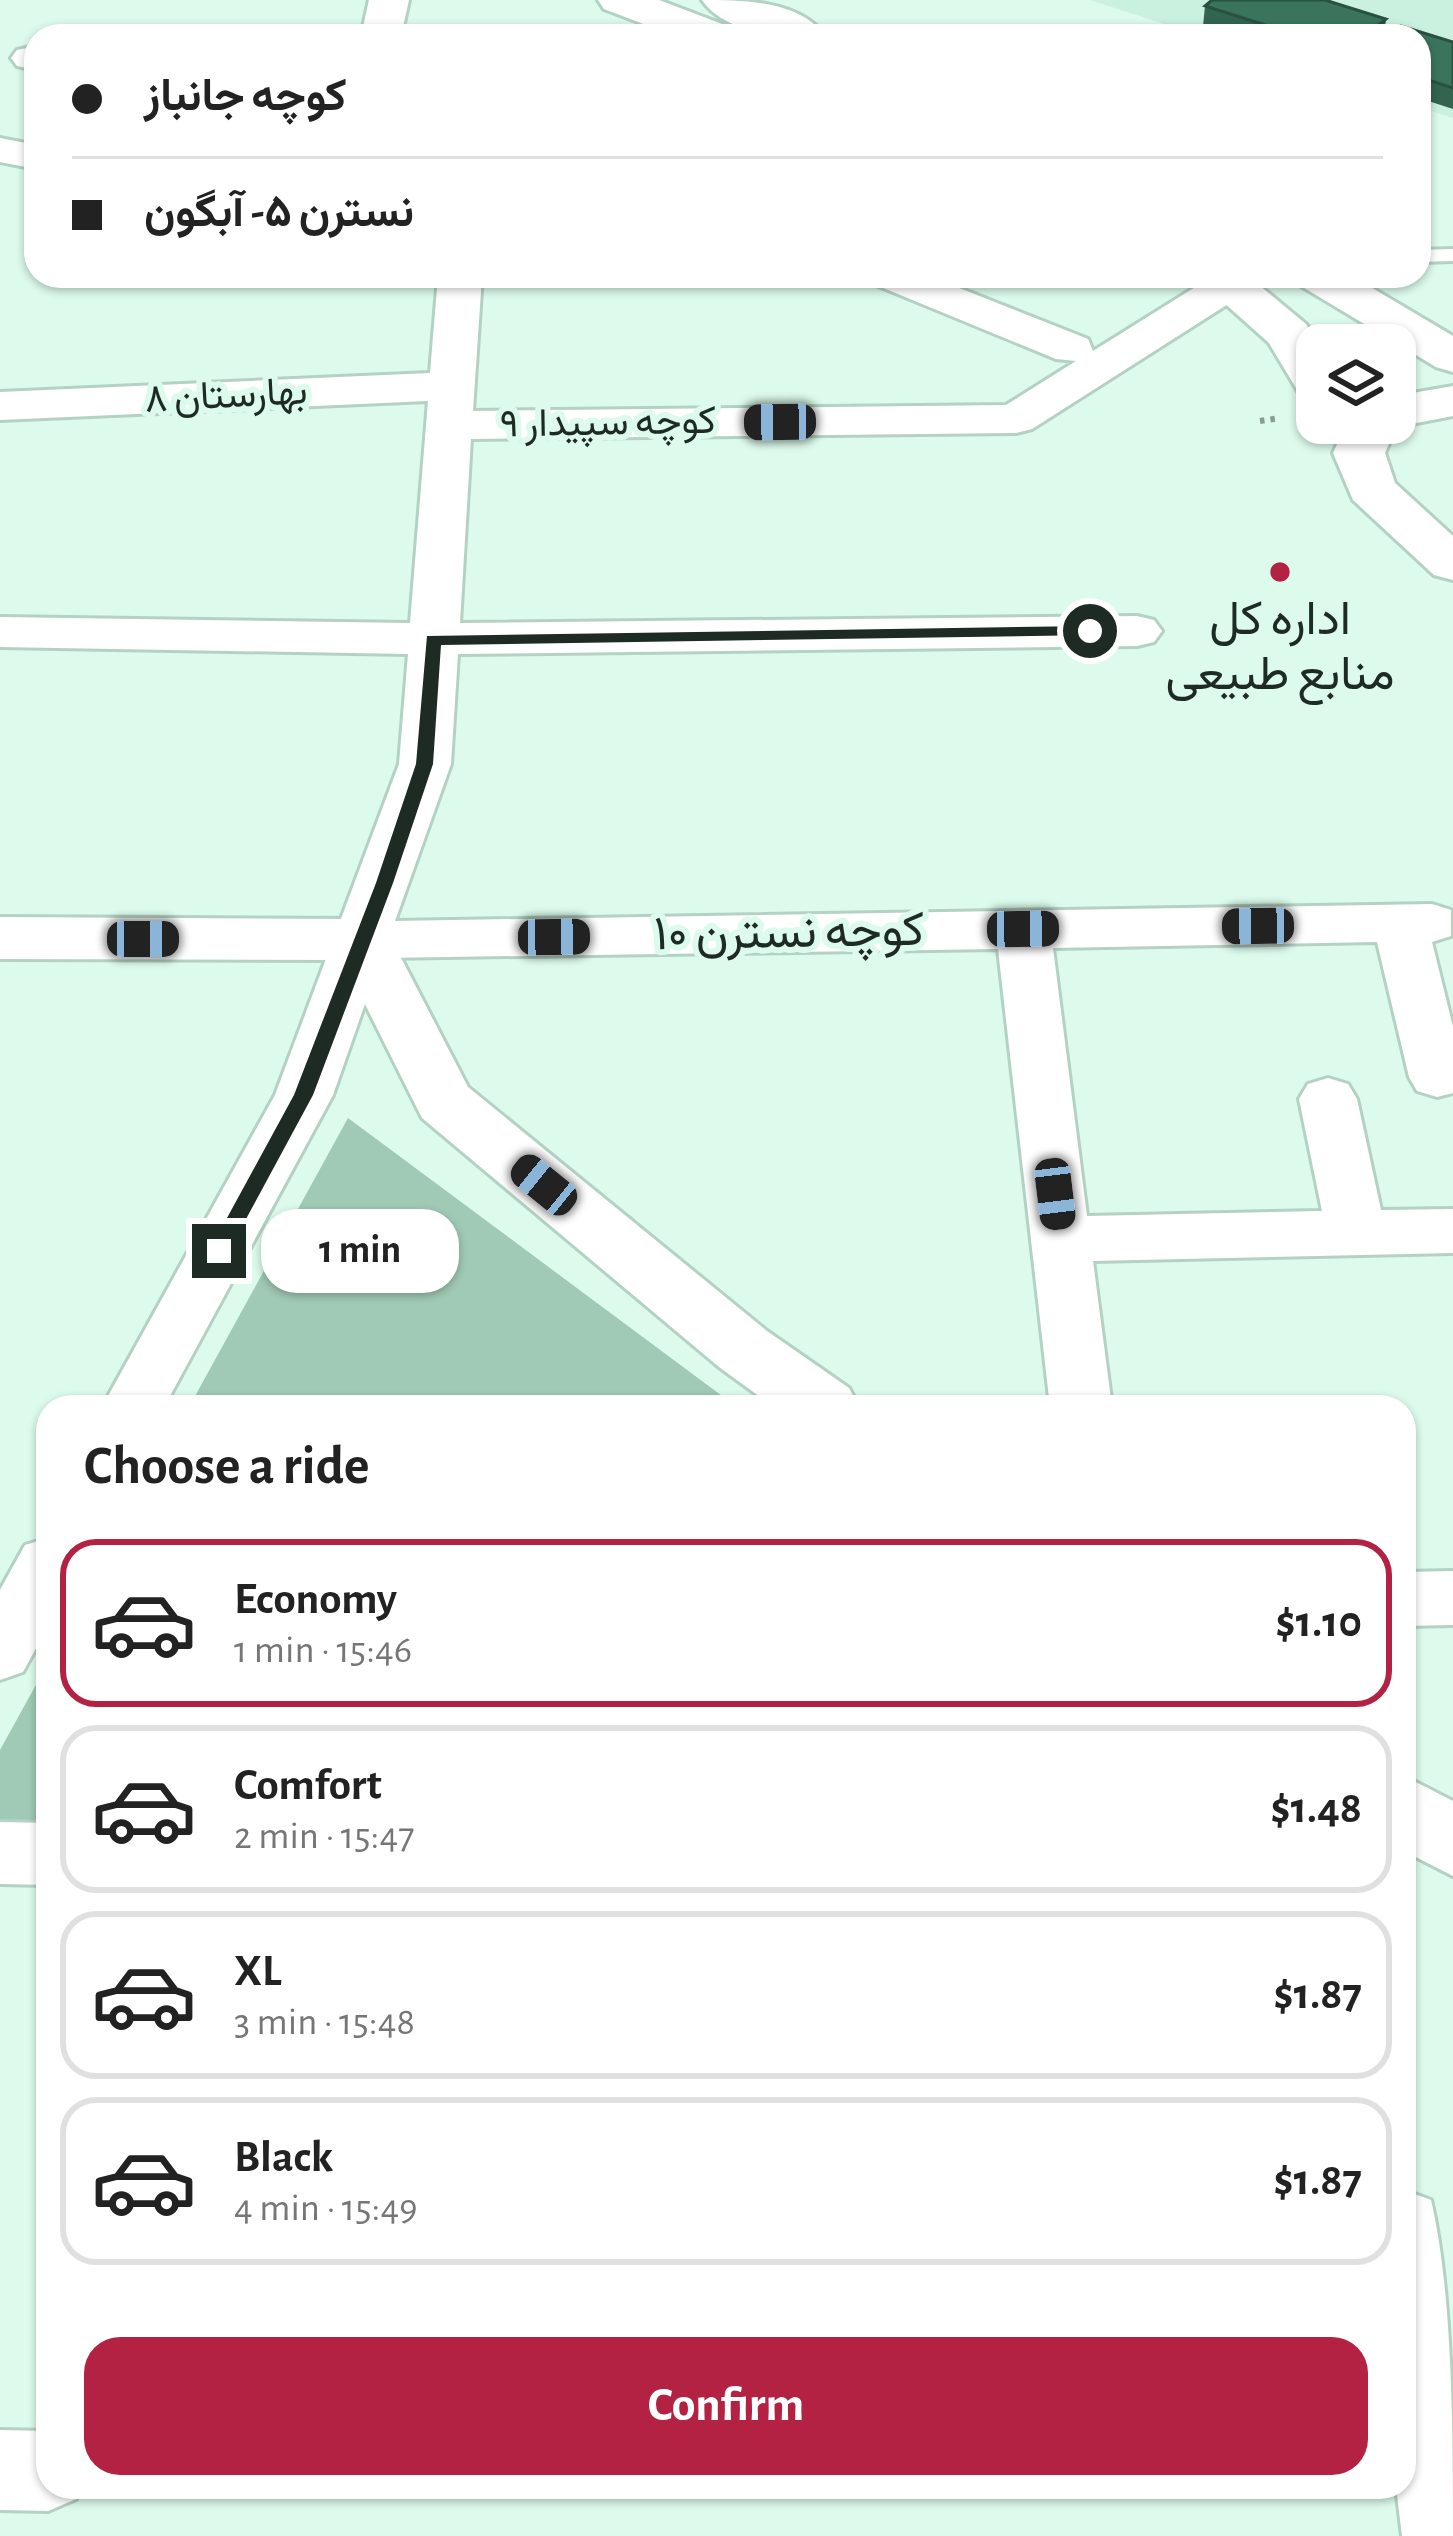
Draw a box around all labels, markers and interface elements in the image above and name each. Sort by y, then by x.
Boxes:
text: کوچه جانباز [144,74,347,119]
text: نسترن ۵- آبگون [144,190,414,235]
map controls [1296,324,1416,444]
button: layers [1296,324,1416,444]
street label: بهارستان ۸ [144,372,309,423]
street label: کوچه سپیدار ۹ [500,402,717,449]
car [744,403,816,441]
marker: اداره کل منابع طبیعی [1267,559,1293,585]
place label: اداره کل منابع طبیعی [1165,596,1395,706]
route start [1063,604,1117,658]
street label: کوچه نسترن ۱۰ [653,907,925,965]
car [1222,907,1294,945]
car [987,910,1059,948]
car [518,918,590,956]
car [107,921,179,957]
car [505,1148,583,1222]
car [1033,1156,1077,1232]
callout: 1 min [261,1209,459,1293]
route end [192,1224,246,1278]
text: 1 min [319,1231,401,1270]
text: Choose a ride [84,1440,370,1494]
icon: car [90,1569,198,1677]
text: Economy [234,1577,397,1622]
text: $1.10 [1276,1600,1362,1645]
text: 1 min · 15:46 [234,1631,412,1670]
icon: car [90,1755,198,1863]
text: Comfort [234,1763,382,1808]
text: $1.48 [1270,1786,1362,1831]
text: 2 min · 15:47 [234,1817,414,1856]
icon: car [90,1941,198,2049]
text: XL [234,1949,282,1994]
text: $1.87 [1274,1972,1362,2017]
text: 3 min · 15:48 [234,2003,415,2042]
icon: car [90,2127,198,2235]
text: Black [234,2135,333,2180]
text: $1.87 [1274,2158,1362,2203]
text: 4 min · 15:49 [234,2189,418,2228]
button: Confirm [84,2337,1368,2475]

